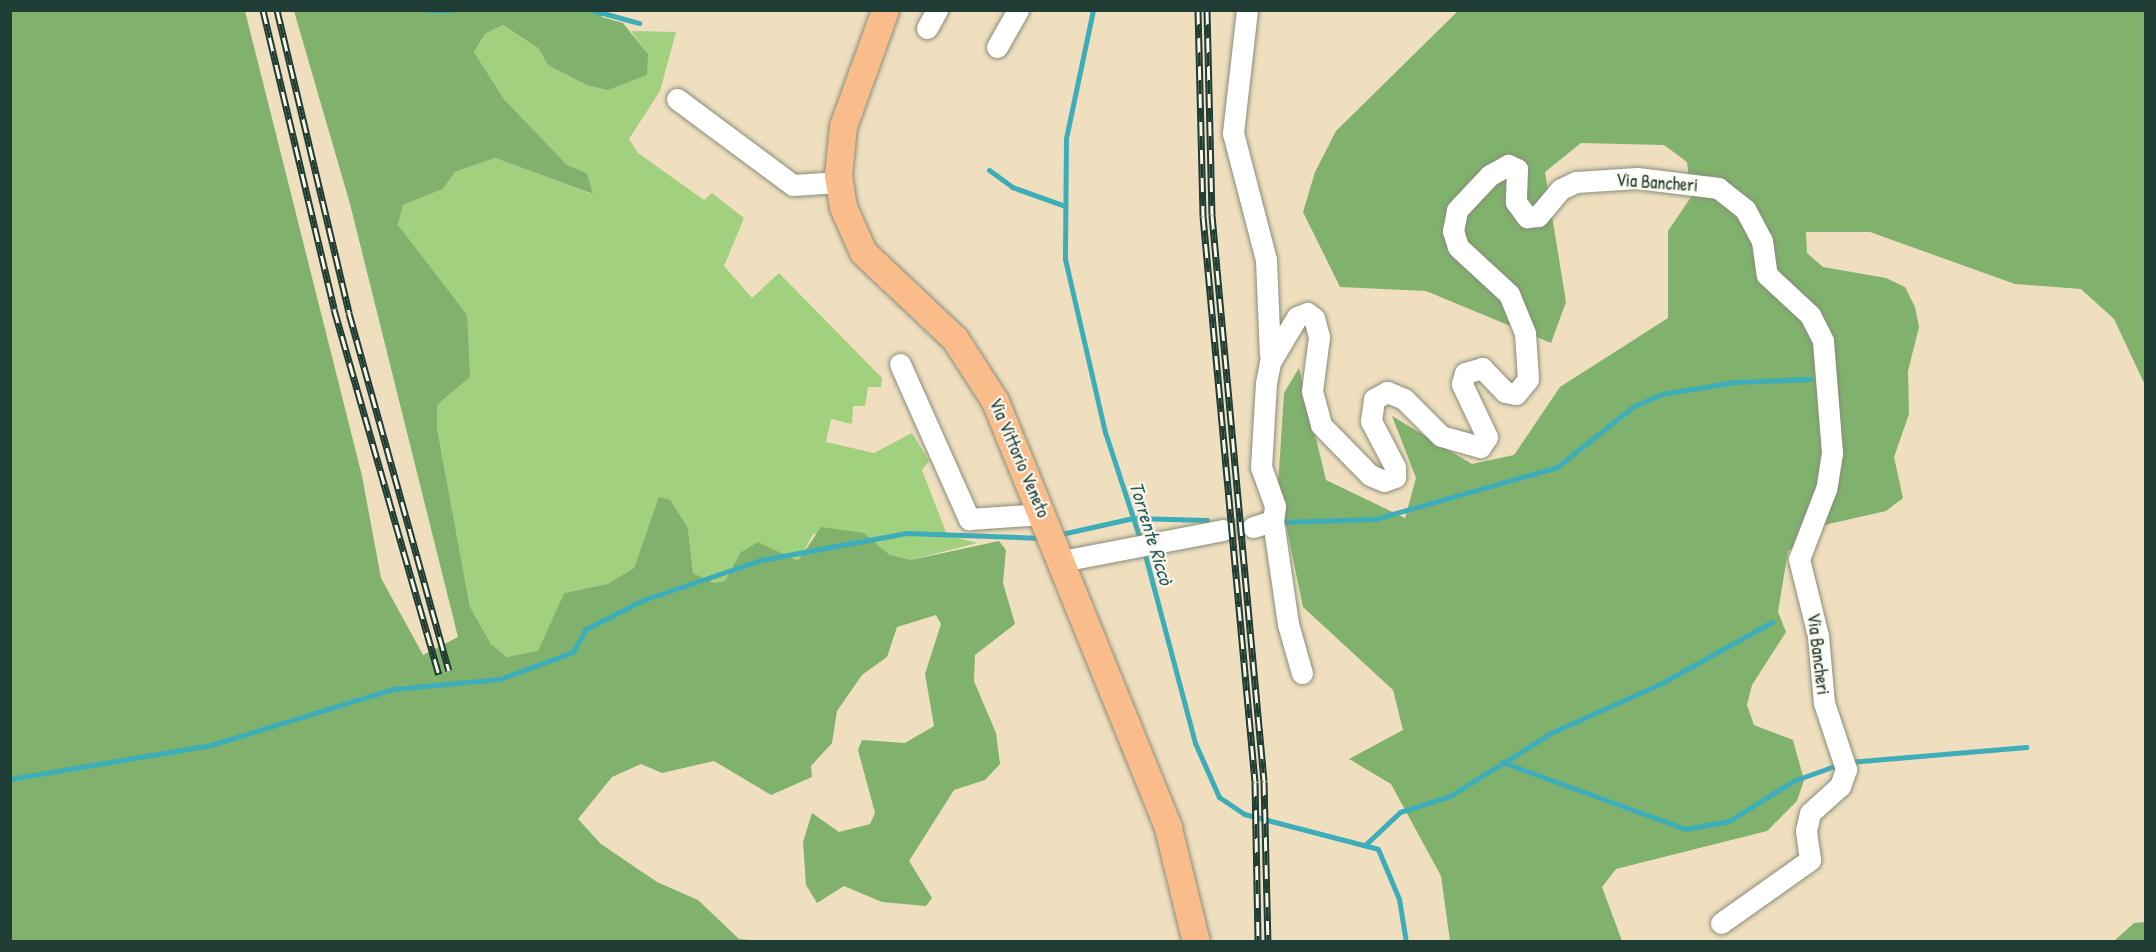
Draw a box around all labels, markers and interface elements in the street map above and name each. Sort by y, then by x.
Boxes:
street label: Via Bancheri [1615,169,1699,197]
street label: Via Vittorio Veneto [984,395,1054,521]
water label: Torrente Riccò [1125,479,1179,587]
street label: Via Bancheri [1802,612,1834,696]

